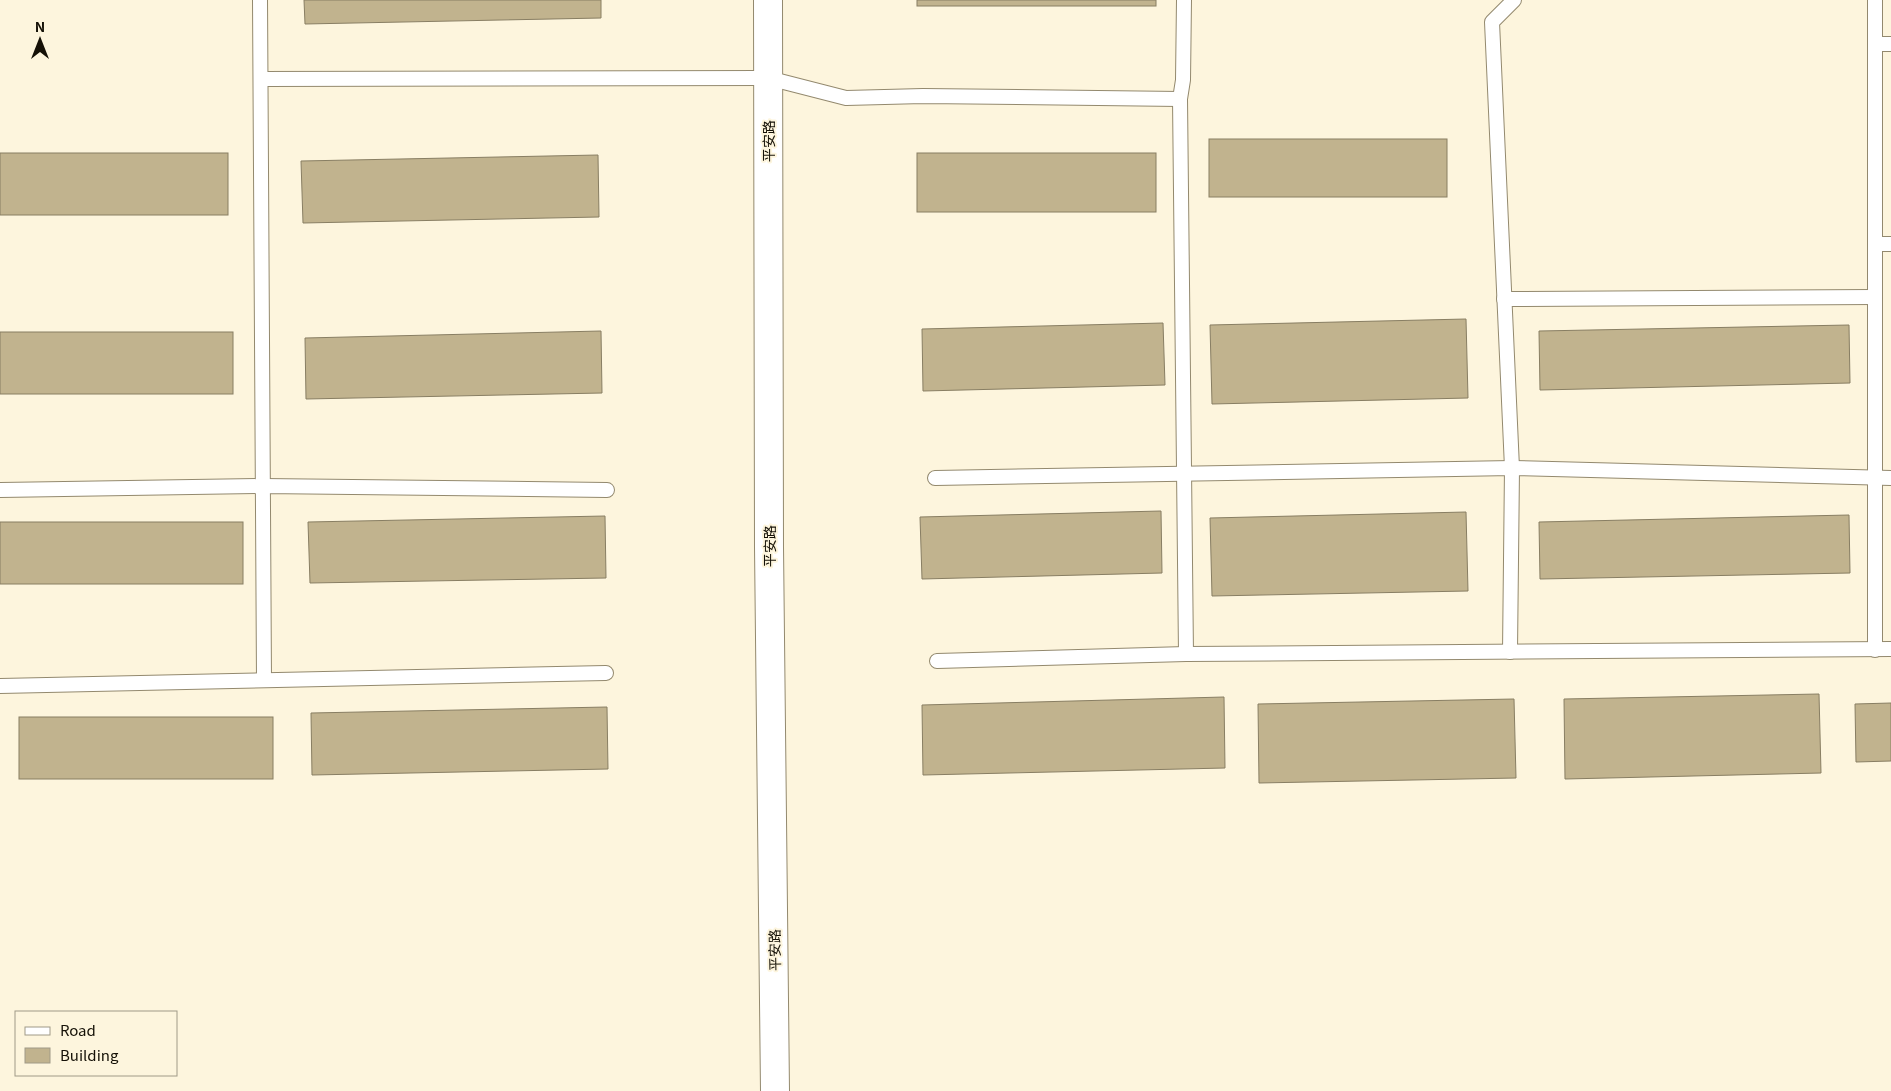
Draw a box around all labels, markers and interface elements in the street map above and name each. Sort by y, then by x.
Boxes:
north arrow [15,15,65,65]
text: N [35,16,45,36]
street label: 平安路 [758,120,778,162]
street label: 平安路 [759,525,779,567]
street label: 平安路 [764,929,784,971]
legend [15,1011,178,1076]
text: Road [60,1019,96,1040]
text: Building [60,1044,119,1065]

